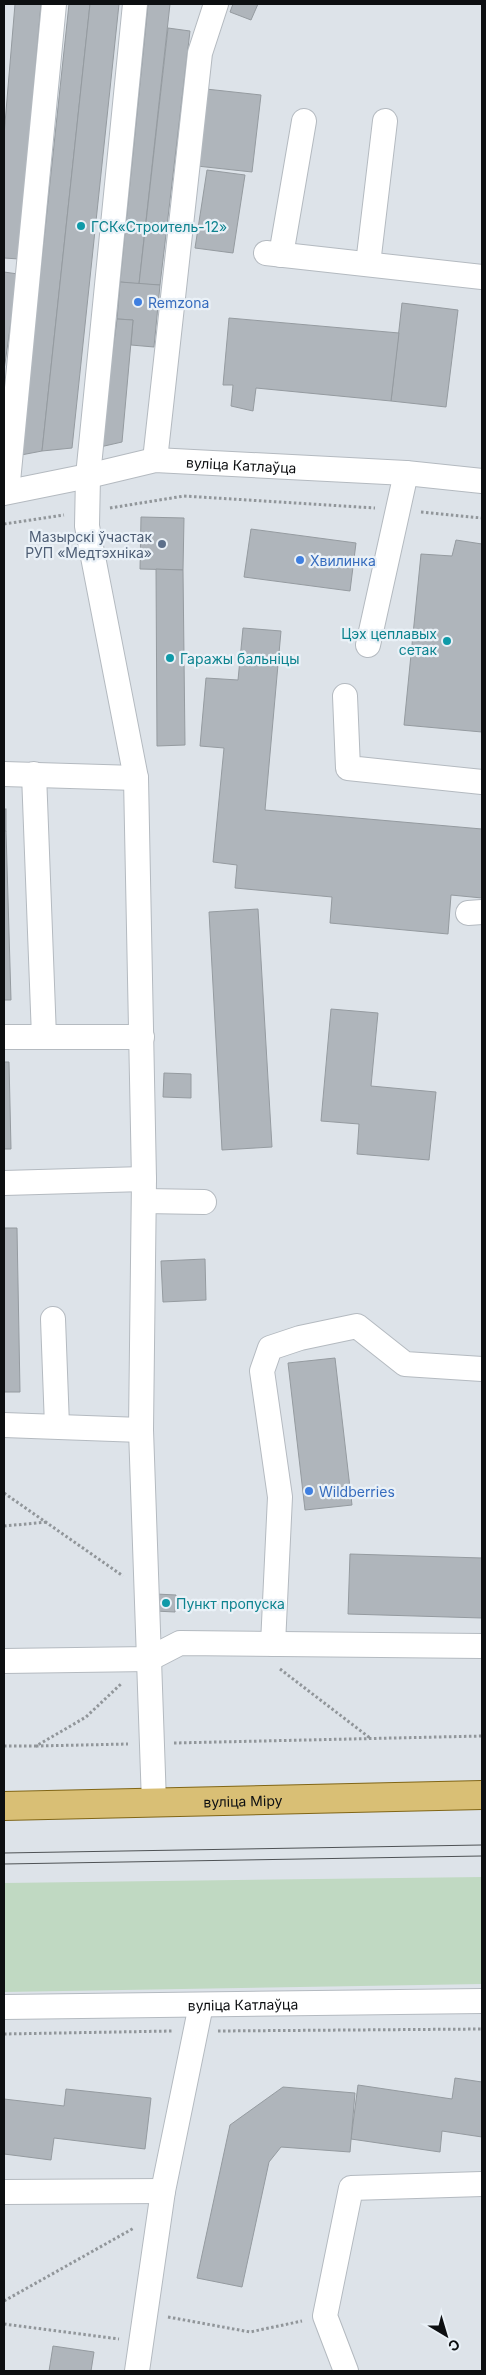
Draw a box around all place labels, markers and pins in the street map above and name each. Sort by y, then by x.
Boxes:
place label: ГСК«Строитель-12» [91,218,227,235]
marker: ГСК«Строитель-12» [75,220,87,232]
place label: Remzona [148,294,209,311]
marker: Remzona [132,296,144,308]
place label: Мазырскі ўчастак РУП «Медтэхніка» [25,528,152,561]
marker: Мазырскі ўчастак РУП «Медтэхніка» [156,538,168,550]
place label: Хвилинка [310,552,376,569]
marker: Хвилинка [294,554,306,566]
place label: Цэх цеплавых сетак [341,625,437,658]
marker: Цэх цеплавых сетак [441,635,453,647]
place label: Гаражы бальніцы [180,650,299,667]
marker: Гаражы бальніцы [164,652,176,664]
place label: Wildberries [319,1483,395,1500]
marker: Wildberries [303,1485,315,1497]
place label: Пункт пропуска [176,1595,285,1612]
marker: Пункт пропуска [160,1597,172,1609]

